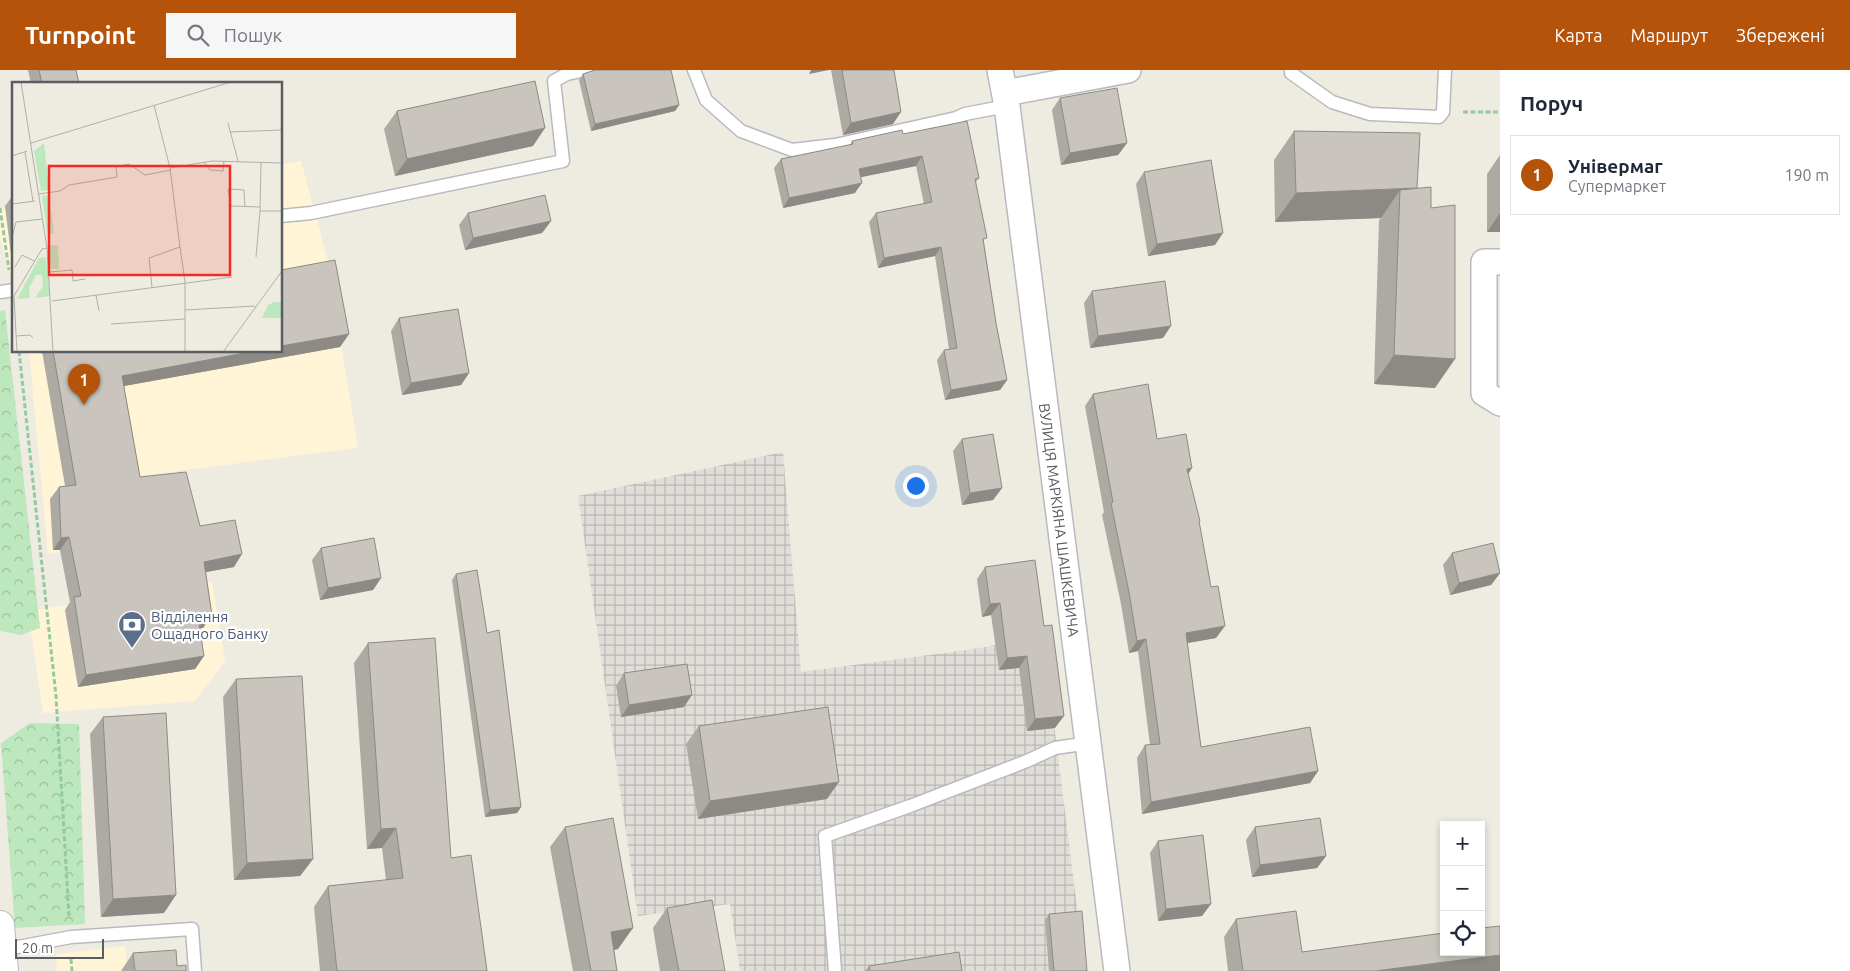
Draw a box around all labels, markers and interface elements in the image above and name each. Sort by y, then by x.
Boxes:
search box [166,13,516,58]
icon: search [184,21,212,49]
text: Turnpoint [25,22,136,49]
text: Пошук [224,24,282,46]
text: Карта [1554,25,1602,45]
text: Маршрут [1630,25,1708,45]
text: Збережені [1736,25,1825,45]
inset map [12,82,282,352]
text: Поруч [1520,91,1583,115]
text: Універмаг [1568,155,1663,177]
text: 1 [1532,166,1542,184]
text: 190 m [1784,166,1829,184]
text: Супермаркет [1568,177,1666,195]
pin: 1 [68,364,100,405]
street label: ВУЛИЦЯ МАРКІЯНА ШАШКЕВИЧА [1036,402,1083,638]
your location [903,473,929,499]
place label: Відділення Ощадного Банку [151,608,268,642]
bank icon: Відділення Ощадного Банку [117,610,147,649]
map controls [1440,821,1485,956]
button: + [1440,821,1485,866]
button: − [1440,866,1485,911]
button: locate [1440,911,1485,956]
scale bar [15,936,104,959]
text: 20 m [22,940,53,956]

